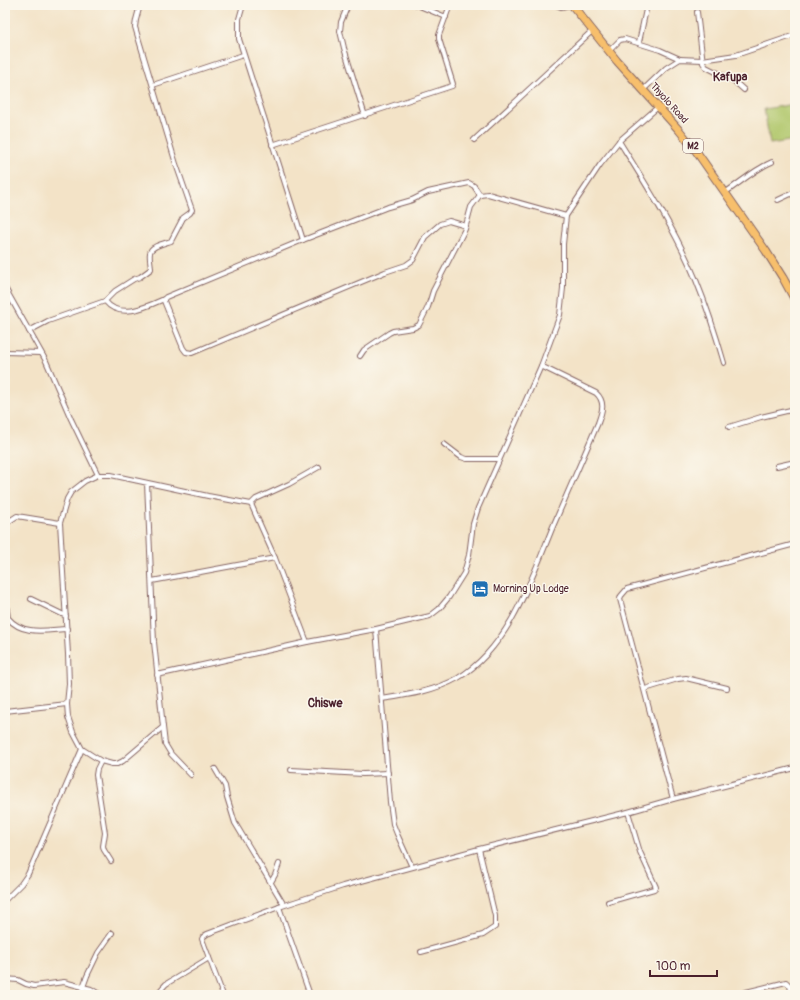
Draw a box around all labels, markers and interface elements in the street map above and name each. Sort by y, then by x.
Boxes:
district label: Kafupa [713,70,748,85]
street label: Thyolo Road [648,80,690,126]
road number: M2 [683,139,703,153]
hotel icon: Morning Up Lodge [470,579,490,599]
place label: Morning Up Lodge [493,583,569,595]
district label: Chiswe [308,696,343,711]
scale bar [650,952,717,978]
text: 100 m [656,959,691,974]

